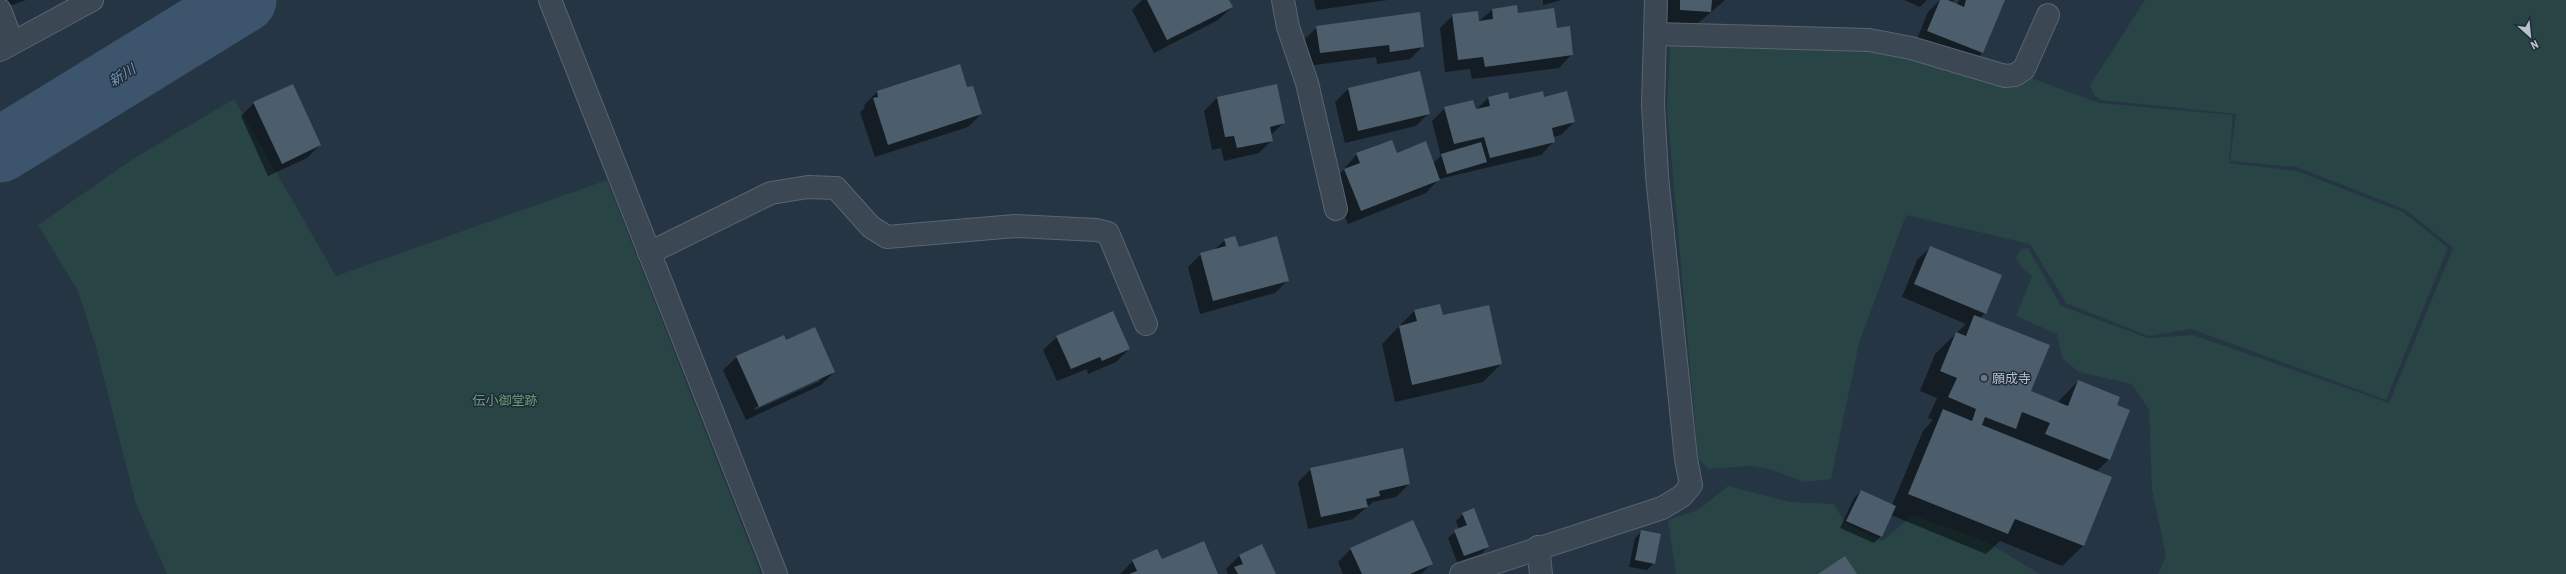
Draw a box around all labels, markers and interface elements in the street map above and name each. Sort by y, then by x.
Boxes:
north arrow [2510,16,2550,56]
text: N [2528,37,2540,52]
water label: 新川 [106,60,140,89]
place label: 願成寺 [1992,371,2031,386]
marker: 願成寺 [1979,373,1989,383]
park label: 伝小御堂跡 [472,393,538,408]

